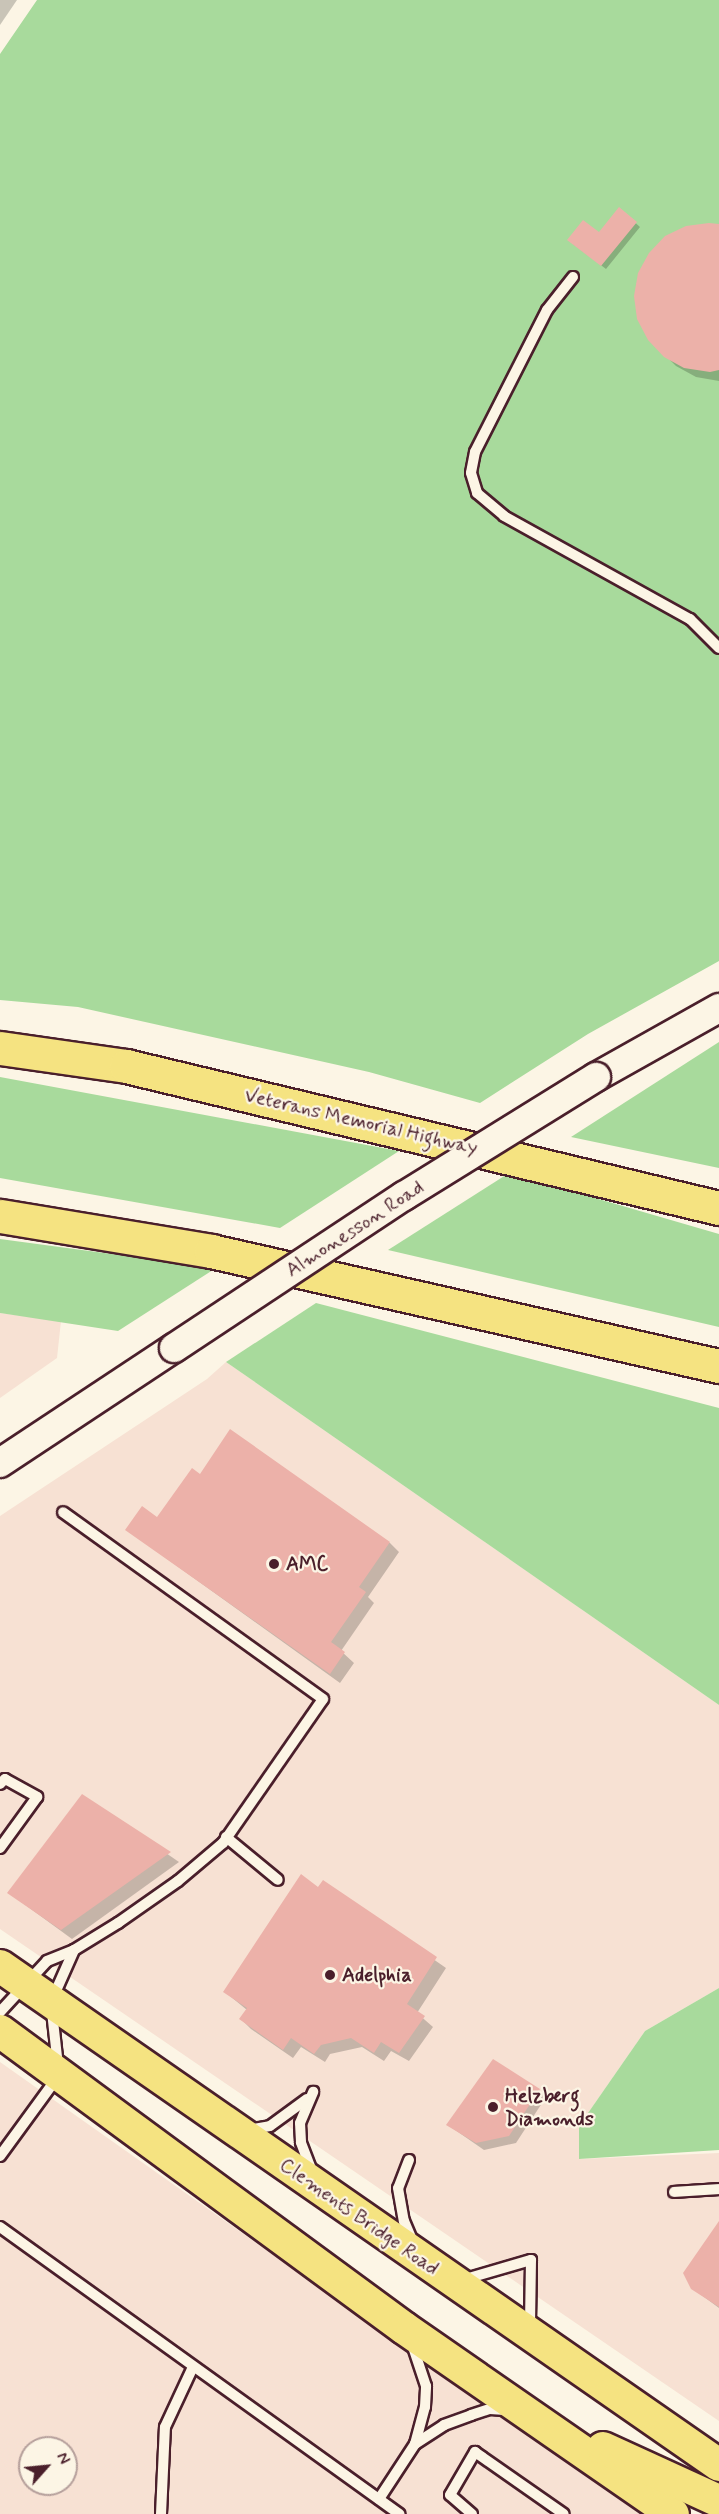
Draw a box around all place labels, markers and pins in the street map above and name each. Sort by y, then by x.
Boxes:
place label: AMC [286,1552,328,1576]
marker: AMC [267,1557,281,1571]
place label: Adelphia [342,1963,412,1987]
marker: Adelphia [323,1968,337,1982]
place label: Helzberg Diamonds [505,2084,594,2131]
marker: Helzberg Diamonds [486,2100,500,2114]

